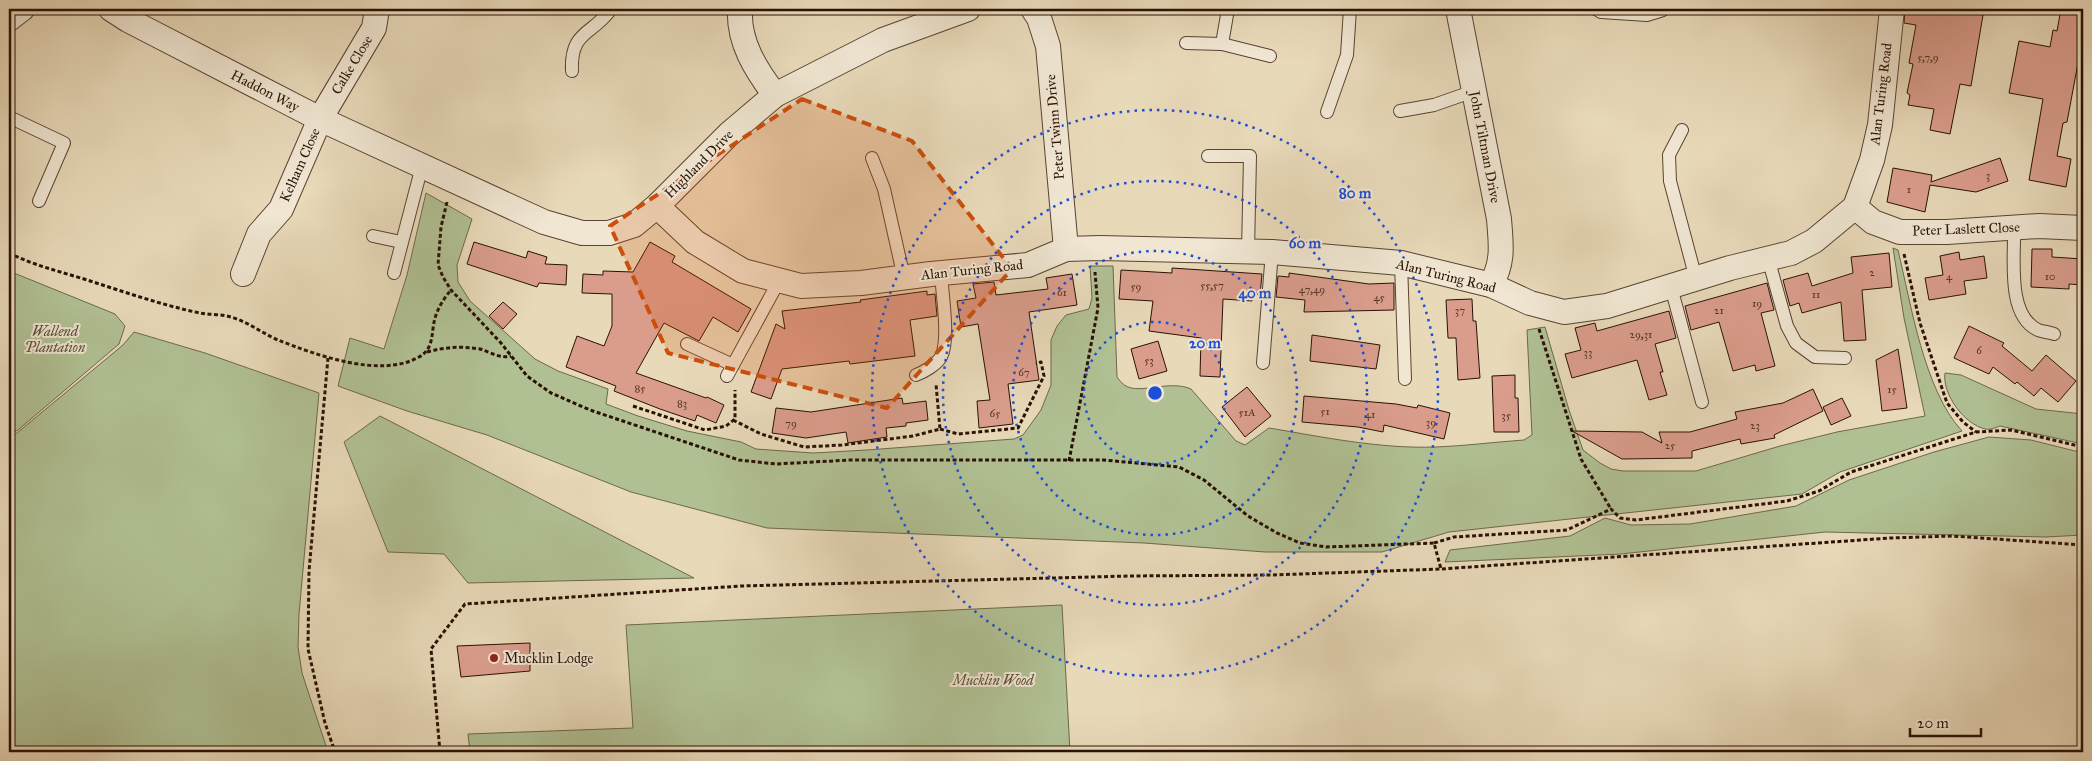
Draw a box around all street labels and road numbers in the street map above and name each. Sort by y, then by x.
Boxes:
street label: Calke Close [328,32,376,98]
street label: Alan Turing Road [1866,42,1896,147]
street label: Haddon Way [228,66,303,116]
street label: Peter Twinn Drive [1042,74,1068,180]
street label: John Tiltman Drive [1464,88,1504,205]
street label: Kelham Close [276,125,324,205]
street label: Highland Drive [661,126,737,202]
street label: Peter Laslett Close [1912,219,2020,239]
street label: Alan Turing Road [1393,255,1498,297]
street label: Alan Turing Road [919,256,1024,284]

